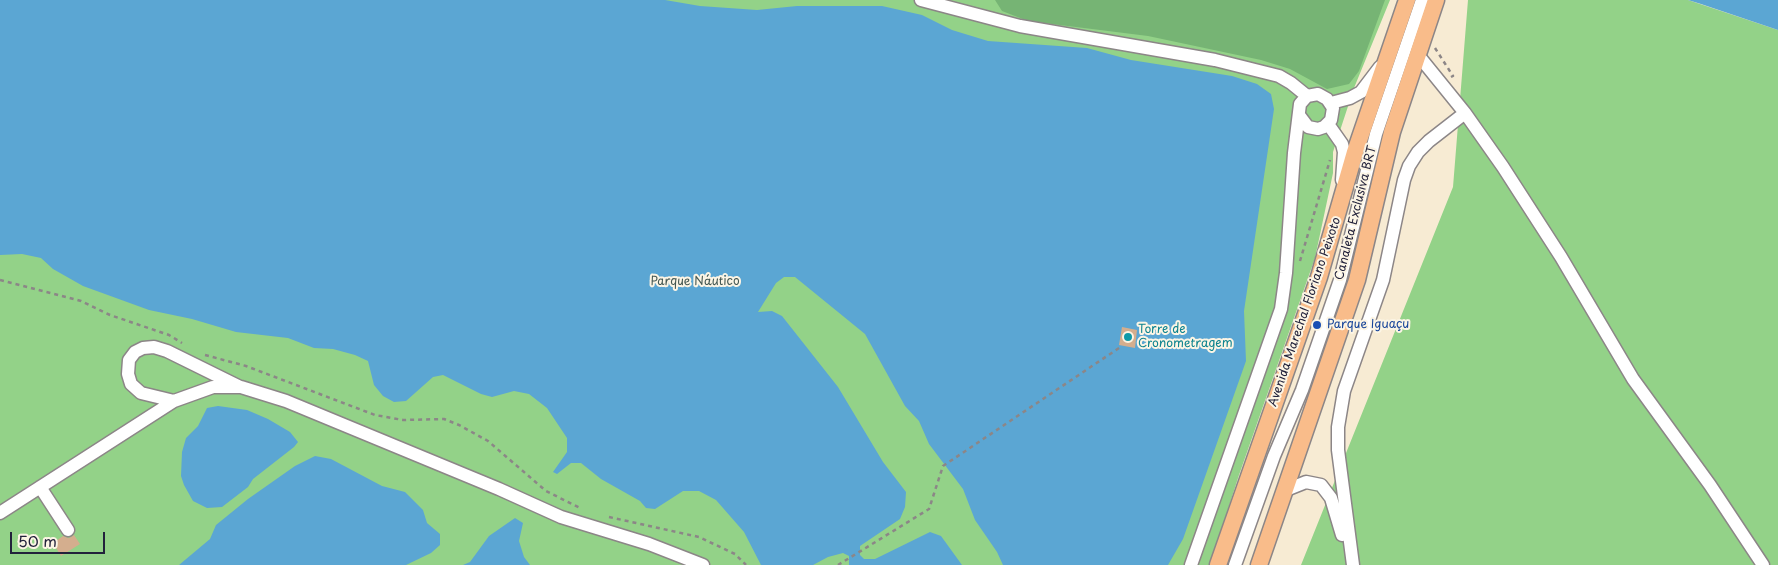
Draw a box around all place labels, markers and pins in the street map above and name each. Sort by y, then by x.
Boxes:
place label: Parque Iguaçu [1327,318,1409,332]
marker: Parque Iguaçu [1311,319,1323,331]
place label: Torre de Cronometragem [1138,323,1233,351]
marker: Torre de Cronometragem [1122,331,1134,343]

